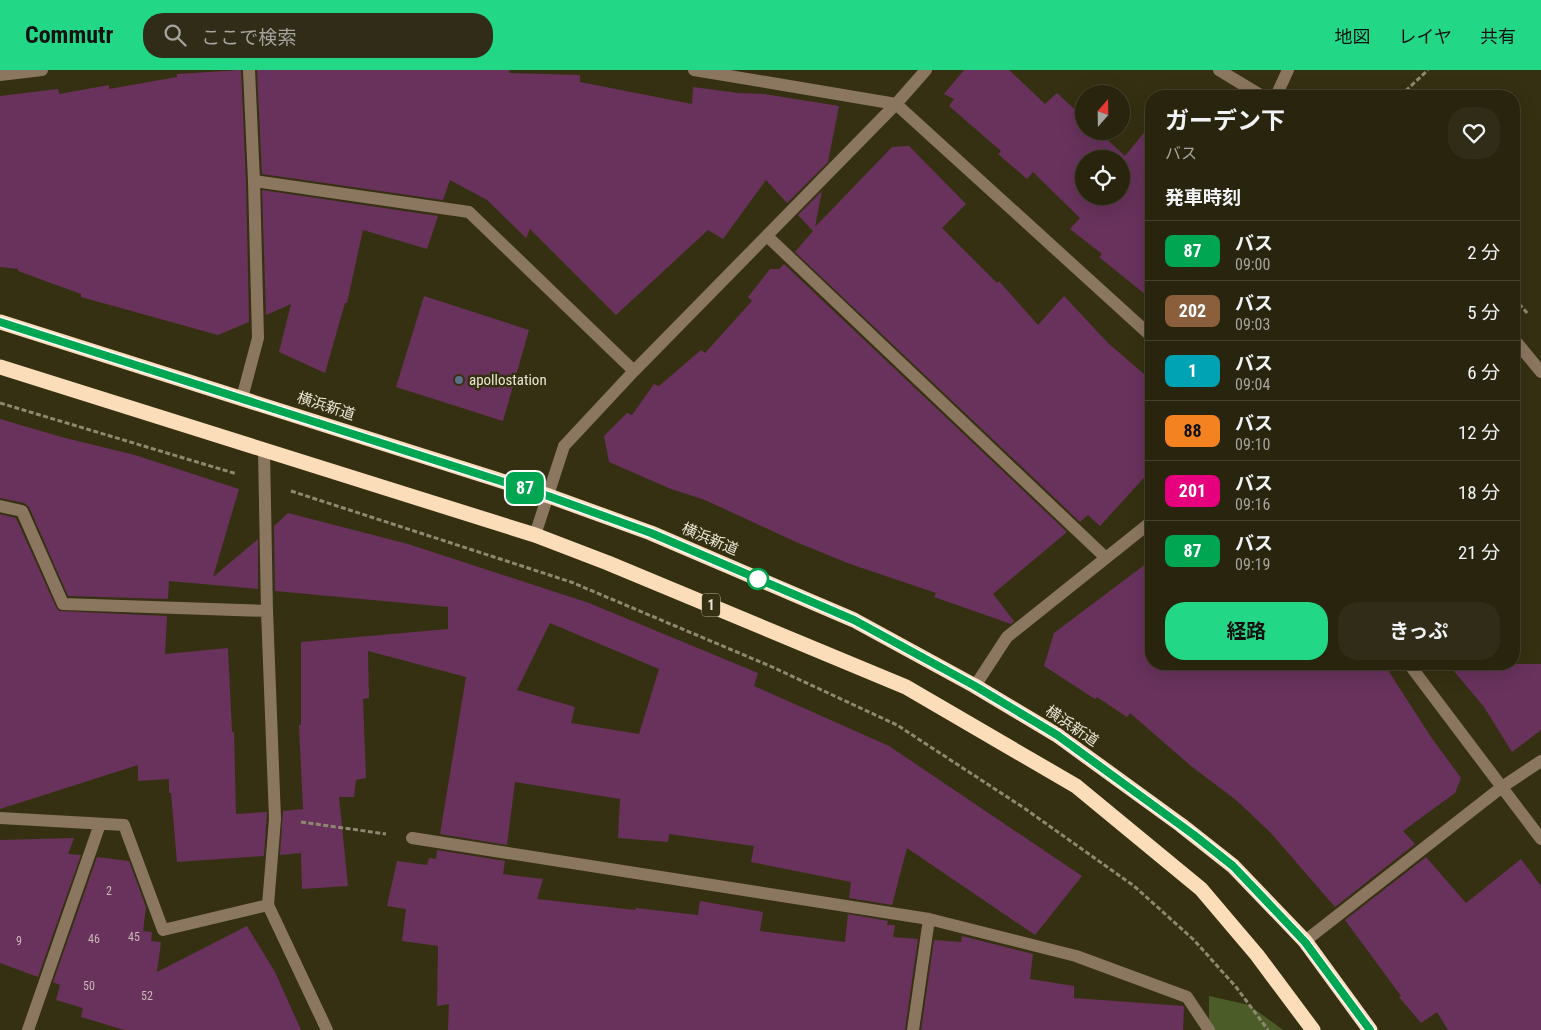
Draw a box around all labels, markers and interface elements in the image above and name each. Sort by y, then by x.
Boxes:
search box [143,13,493,58]
text: Commutr [25,21,113,49]
icon: search [161,21,189,49]
text: ここで検索 [201,26,296,49]
text: 地図 [1335,26,1371,47]
text: レイヤ [1399,26,1452,47]
text: 共有 [1480,26,1516,47]
north arrow [1075,85,1130,140]
map controls [1075,85,1130,205]
text: ガーデン下 [1165,107,1285,135]
button: heart [1448,107,1500,159]
text: バス [1165,144,1197,163]
button: locate [1075,150,1130,205]
text: 発車時刻 [1165,186,1241,209]
text: バス [1235,232,1273,255]
text: 87 [1183,240,1202,261]
text: 2 分 [1467,241,1500,264]
text: 09:00 [1235,255,1270,274]
text: バス [1235,292,1273,315]
text: 202 [1179,300,1206,321]
text: 5 分 [1467,301,1500,324]
text: 09:03 [1235,315,1270,334]
text: バス [1235,352,1273,375]
text: 1 [1188,360,1197,381]
text: 6 分 [1467,361,1500,384]
place label: apollostation [469,371,547,389]
marker: apollostation [453,374,465,386]
text: 09:04 [1235,375,1270,394]
street label: 横浜新道 [295,388,357,424]
text: バス [1235,412,1273,435]
text: 88 [1183,420,1202,441]
text: 12 分 [1458,421,1500,444]
text: 09:10 [1235,435,1270,454]
line badge: 87 [502,472,548,504]
text: バス [1235,472,1273,495]
text: 87 [516,477,534,498]
text: 201 [1179,480,1206,501]
text: 18 分 [1458,481,1500,504]
text: 09:16 [1235,495,1270,514]
street label: 横浜新道 [679,519,741,559]
text: バス [1235,532,1273,555]
text: 87 [1183,540,1202,561]
text: 21 分 [1458,541,1500,564]
text: 09:19 [1235,555,1270,574]
unlabelled marker [747,568,769,590]
road number: 1 [702,594,720,616]
button: 経路 [1165,602,1328,660]
button: きっぷ [1338,602,1500,660]
street label: 横浜新道 [1042,702,1102,750]
house number: 2 [106,884,112,898]
house number: 45 [128,930,140,944]
house number: 46 [88,932,100,946]
house number: 9 [16,934,22,948]
house number: 50 [83,979,95,993]
house number: 52 [141,989,153,1003]

